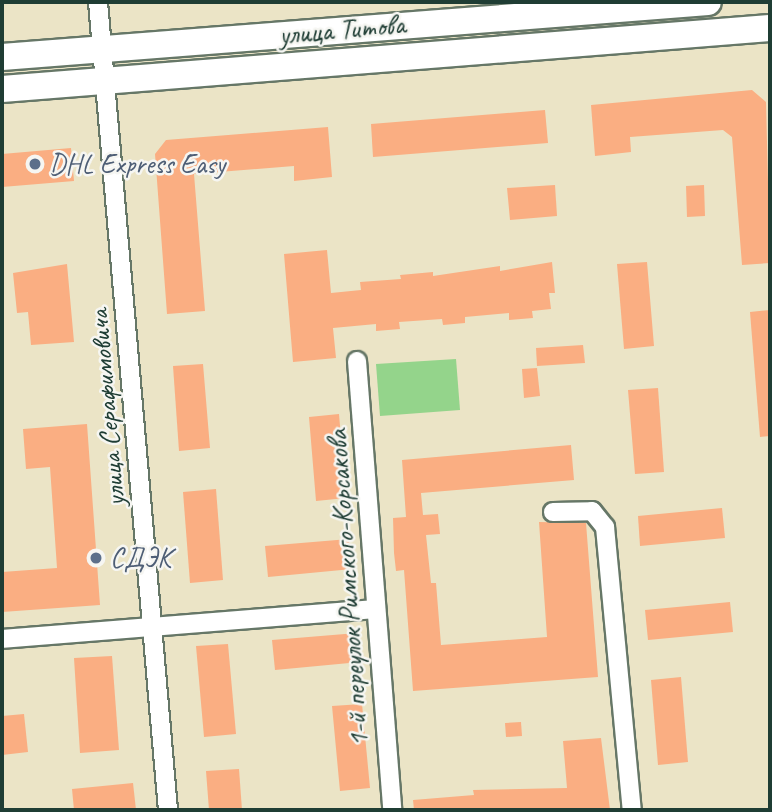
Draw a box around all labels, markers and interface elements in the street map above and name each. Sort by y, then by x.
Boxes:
street label: улица Титова [278,8,406,52]
place label: DHL Express Easy [49,147,226,181]
marker: DHL Express Easy [27,156,43,172]
street label: улица Серафимовича [82,309,132,507]
street label: 1-й переулок Римского-Корсакова [320,431,376,745]
place label: СДЭК [110,541,171,575]
marker: СДЭК [88,550,104,566]

